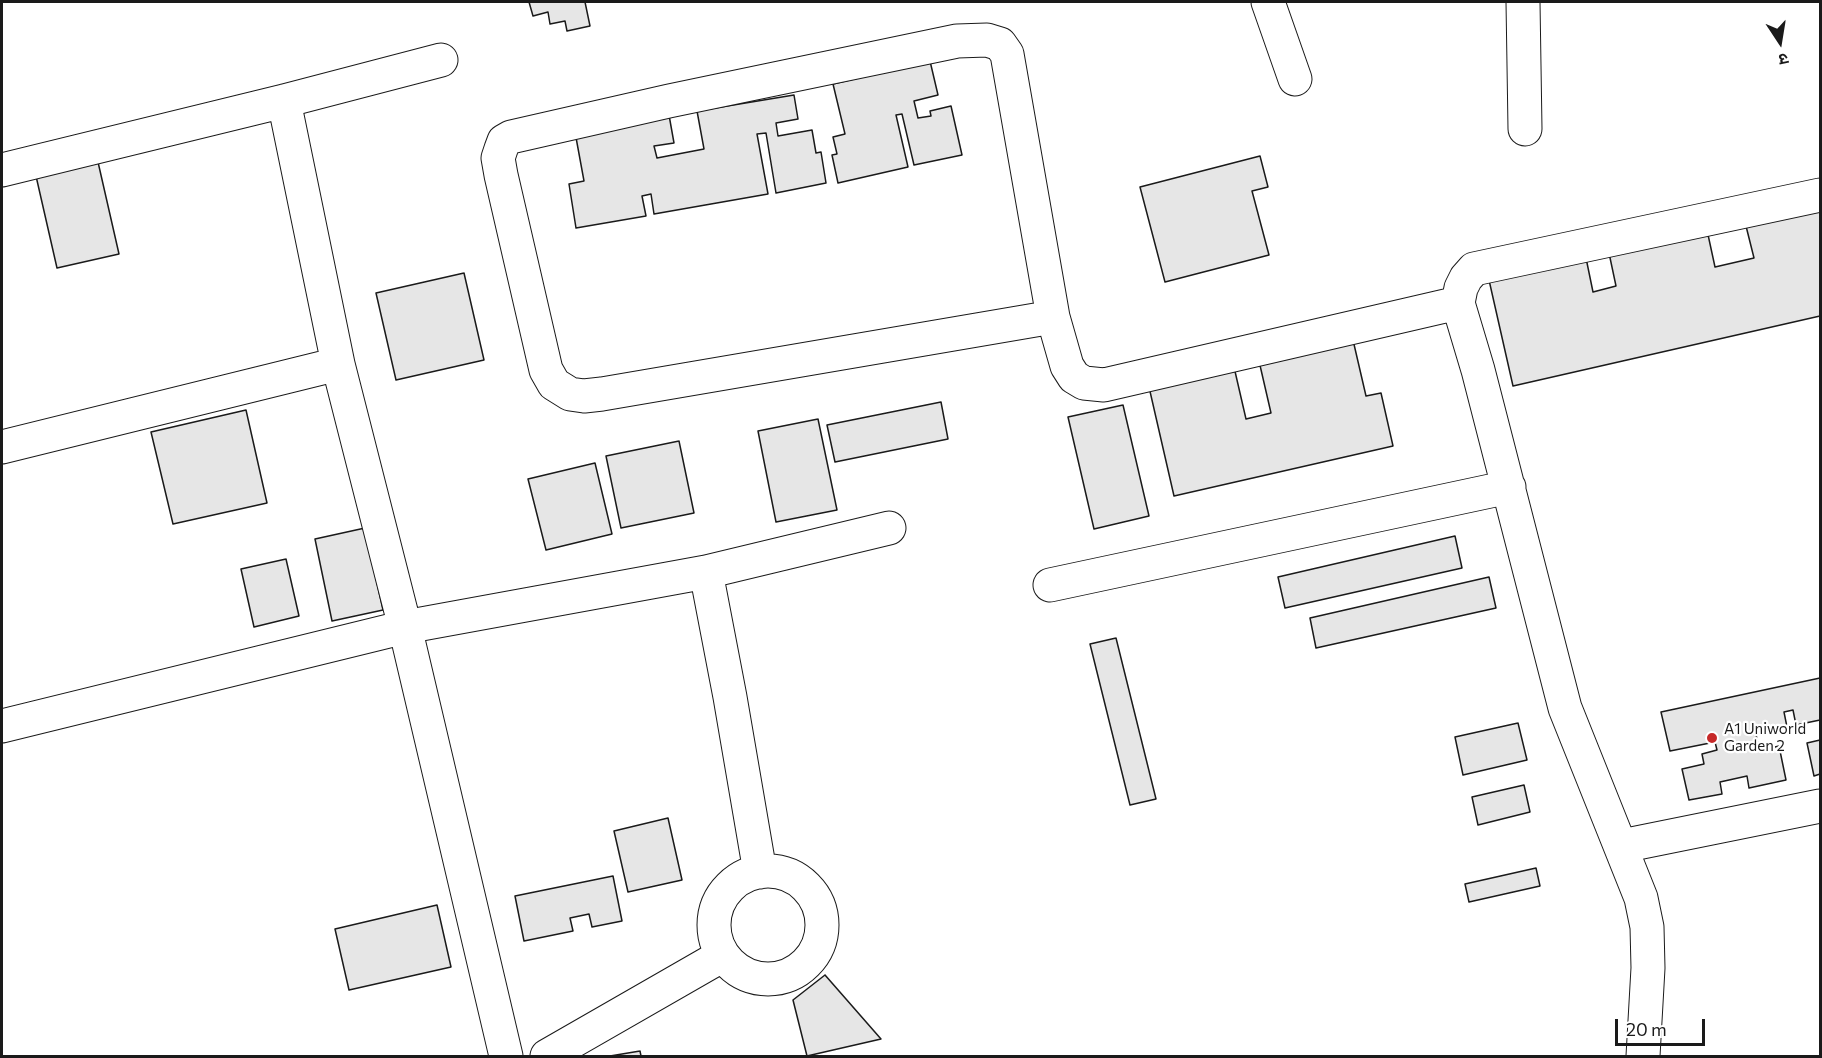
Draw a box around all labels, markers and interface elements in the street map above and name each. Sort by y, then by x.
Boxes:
north arrow [1750,12,1810,72]
text: उ [1777,50,1790,70]
place label: A1 Uniworld Garden 2 [1724,720,1806,755]
marker: A1 Uniworld Garden 2 [1705,731,1719,745]
scale bar [1618,1007,1708,1045]
text: 20 m [1626,1018,1667,1040]

